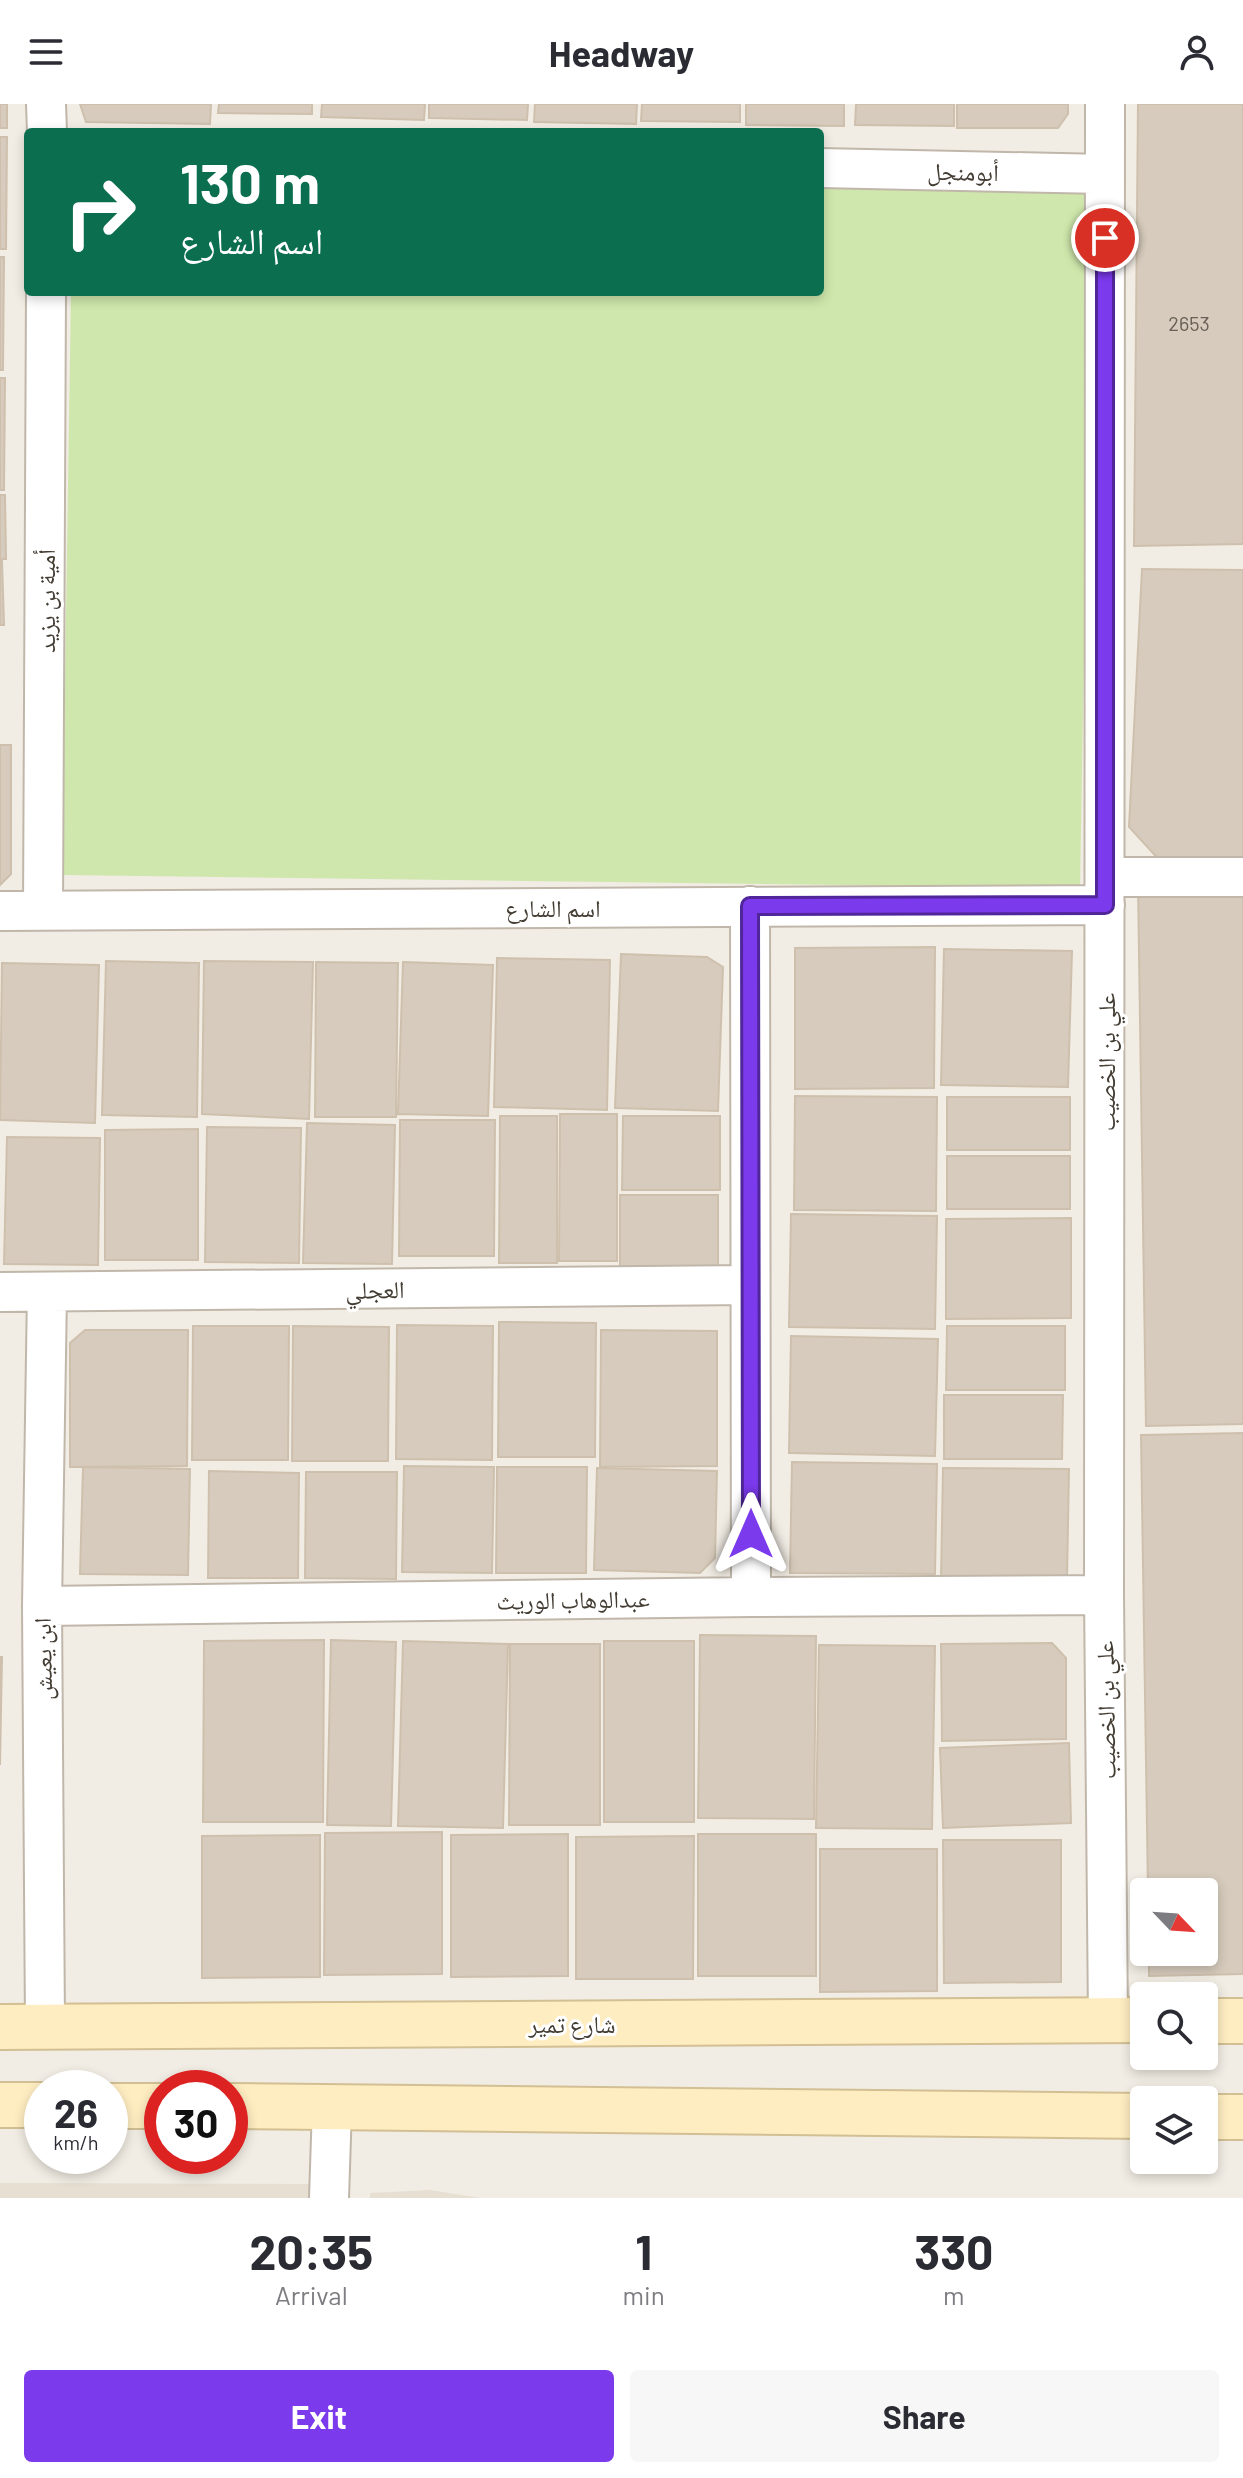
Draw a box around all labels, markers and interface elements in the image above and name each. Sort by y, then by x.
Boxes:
icon: menu [24,30,68,74]
icon: person [1175,30,1219,74]
text: Headway [549,31,694,74]
text: 130 m [180,148,320,215]
street label: أبومنجل [927,156,999,187]
icon: right [48,160,152,264]
pin [1071,204,1139,272]
icon: arrive [1083,216,1127,260]
text: اسم الشارع [180,218,323,261]
house number: 2653 [1168,311,1210,335]
street label: أمية بن يزيد [31,549,61,653]
street label: اسم الشارع [505,893,601,925]
street label: علي بن الخصيب [1091,993,1126,1131]
street label: العجلي [345,1274,405,1310]
position arrow [709,1492,793,1576]
street label: عبدالوهاب الوريث [496,1583,650,1616]
street label: ابن يعيش [27,1618,58,1700]
street label: علي بن الخصيب [1089,1640,1127,1779]
north arrow [1130,1878,1218,1966]
map controls [1130,1878,1218,2174]
button: search [1130,1982,1218,2070]
street label: شارع تمير [528,2009,615,2040]
speed limit sign: 30 [144,2070,248,2174]
button: layers [1130,2086,1218,2174]
text: 26 [54,2088,98,2136]
text: km/h [53,2130,99,2154]
text: 20:35 [250,2222,373,2280]
text: 1 [635,2222,652,2280]
text: 330 [914,2222,993,2280]
text: Arrival [275,2279,348,2310]
text: min [623,2279,665,2310]
text: m [943,2279,965,2310]
button: Exit [24,2370,614,2462]
button: Share [630,2370,1219,2462]

